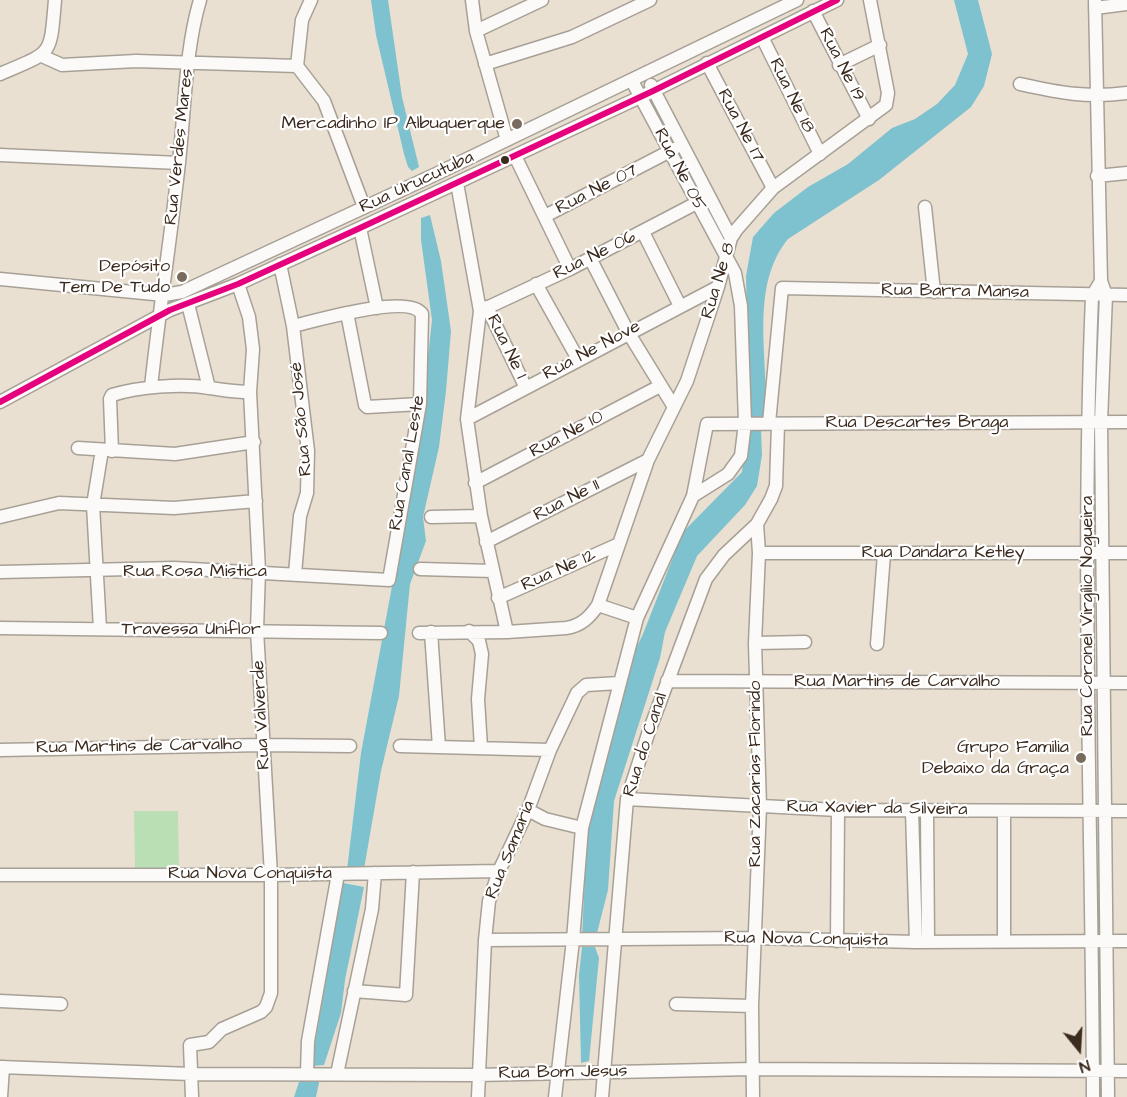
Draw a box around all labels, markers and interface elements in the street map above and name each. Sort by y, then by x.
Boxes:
street label: Rua Ne 19 [813,25,869,105]
street label: Rua Ne 18 [764,55,818,137]
street label: Rua Verdes Mares [161,68,199,226]
street label: Rua Ne 17 [712,86,768,166]
place label: Mercadinho IP Albuquerque [281,113,505,135]
marker: Mercadinho IP Albuquerque [510,117,524,131]
street label: Rua Ne 05 [648,125,710,215]
street label: Rua Urucutuba [356,147,478,219]
unlabelled marker [499,154,511,166]
street label: Rua Ne 07 [552,160,642,220]
street label: Rua Ne 06 [550,227,640,285]
street label: Rua Ne 8 [697,240,741,322]
place label: Depósito Tem De Tudo [60,256,170,298]
marker: Depósito Tem De Tudo [175,270,189,284]
street label: Rua Barra Mansa [881,280,1029,304]
street label: Rua Ne 1 [481,311,531,383]
street label: Rua Ne Nove [540,316,644,386]
street label: Rua São José [286,361,318,477]
street label: Rua Canal Leste [385,394,431,532]
street label: Rua Ne 10 [527,407,607,463]
street label: Rua Descartes Braga [826,412,1008,434]
street label: Rua Ne 11 [530,475,604,527]
street label: Rua Coronel Virgílio Nogueira [1077,496,1099,736]
street label: Rua Dandara Ketley [861,542,1025,564]
street label: Rua Ne 12 [518,545,600,597]
street label: Rua Rosa Mística [123,561,267,583]
street label: Travessa Uniflor [121,619,261,641]
street label: Rua Valverde [248,660,276,770]
street label: Rua Martins de Carvalho [794,671,1000,693]
street label: Rua Zacarias Florindo [745,681,767,867]
street label: Rua do Canal [619,690,673,800]
street label: Rua Martins de Carvalho [36,734,242,760]
place label: Grupo Familia Debaixo da Graça [922,737,1069,780]
marker: Grupo Familia Debaixo da Graça [1074,751,1088,765]
street label: Rua Xavier da Silveira [786,797,968,821]
street label: Rua Samaria [481,798,541,902]
street label: Rua Nova Conquista [168,863,332,885]
street label: Rua Nova Conquista [724,928,888,952]
north arrow [1049,1019,1109,1079]
text: N [1076,1054,1093,1078]
street label: Rua Bom Jesus [498,1061,628,1085]

